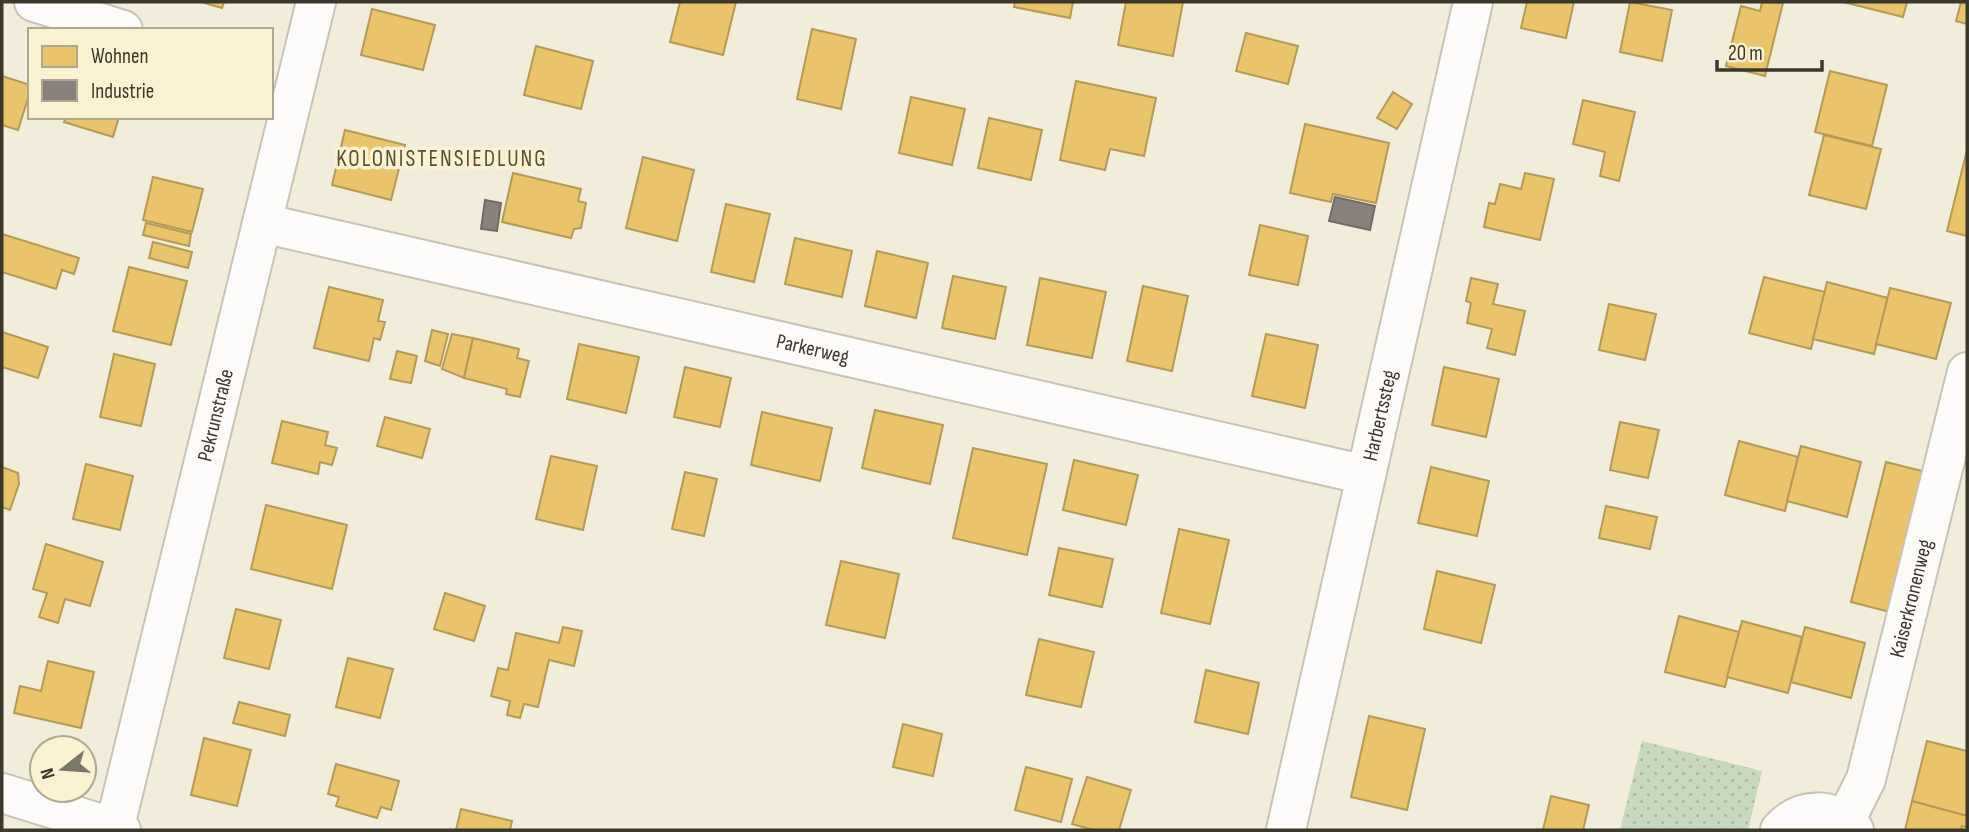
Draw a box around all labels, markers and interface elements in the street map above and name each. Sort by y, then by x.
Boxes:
legend [28,28,273,119]
scale bar [1717,28,1822,72]
text: 20 m [1728,41,1763,66]
text: Wohnen [91,44,148,69]
text: Industrie [91,79,154,104]
district label: KOLONISTENSIEDLUNG [336,145,548,173]
street label: Parkerweg [774,329,851,370]
street label: Pekrunstraße [192,367,239,464]
street label: Harbertssteg [1358,368,1402,463]
street label: Kaiserkronenweg [1885,537,1938,660]
north arrow [28,734,98,804]
text: N [36,765,61,782]

